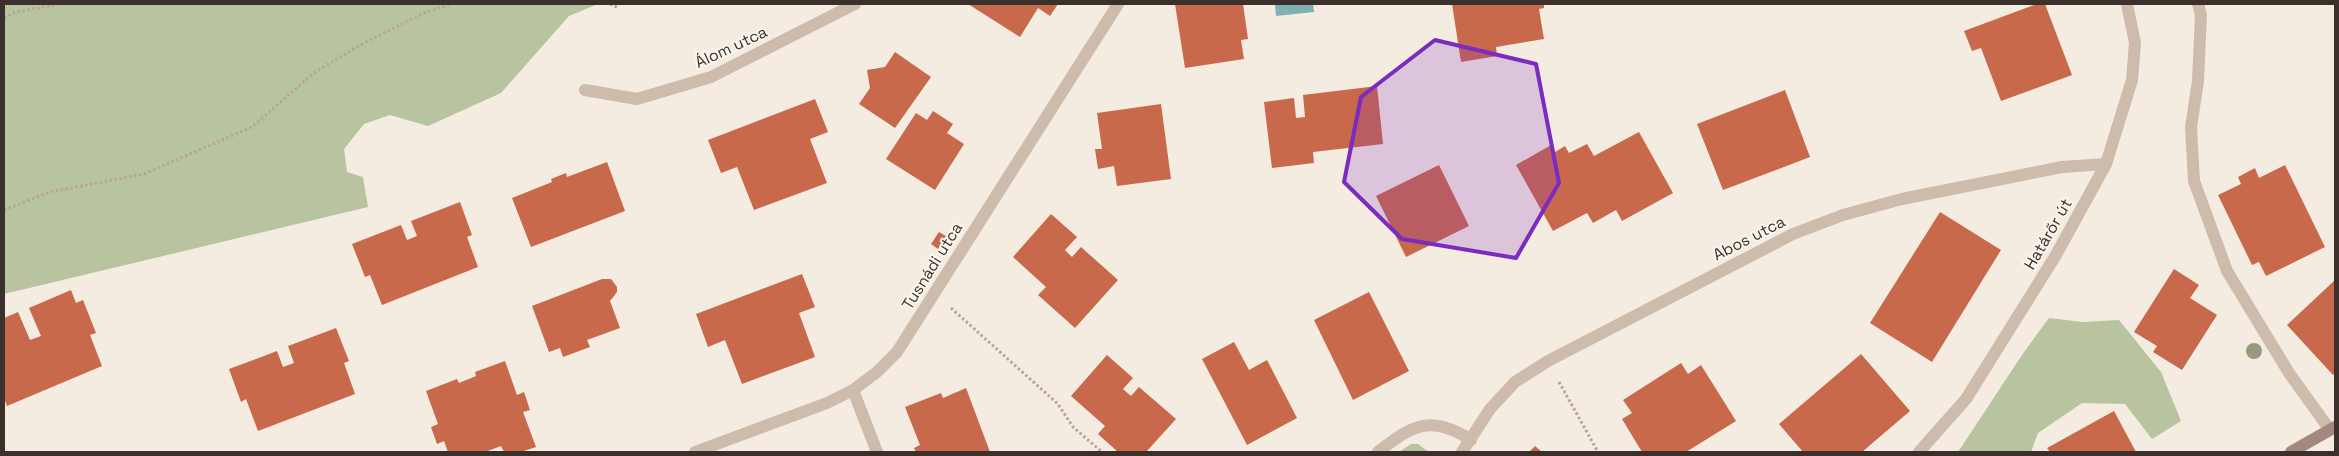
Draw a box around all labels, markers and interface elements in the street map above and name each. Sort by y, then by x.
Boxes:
street label: Álom utca [691,21,771,73]
street label: Határőr út [2019,195,2077,273]
street label: Abos utca [1709,211,1789,265]
street label: Tusnádi utca [897,218,967,314]

